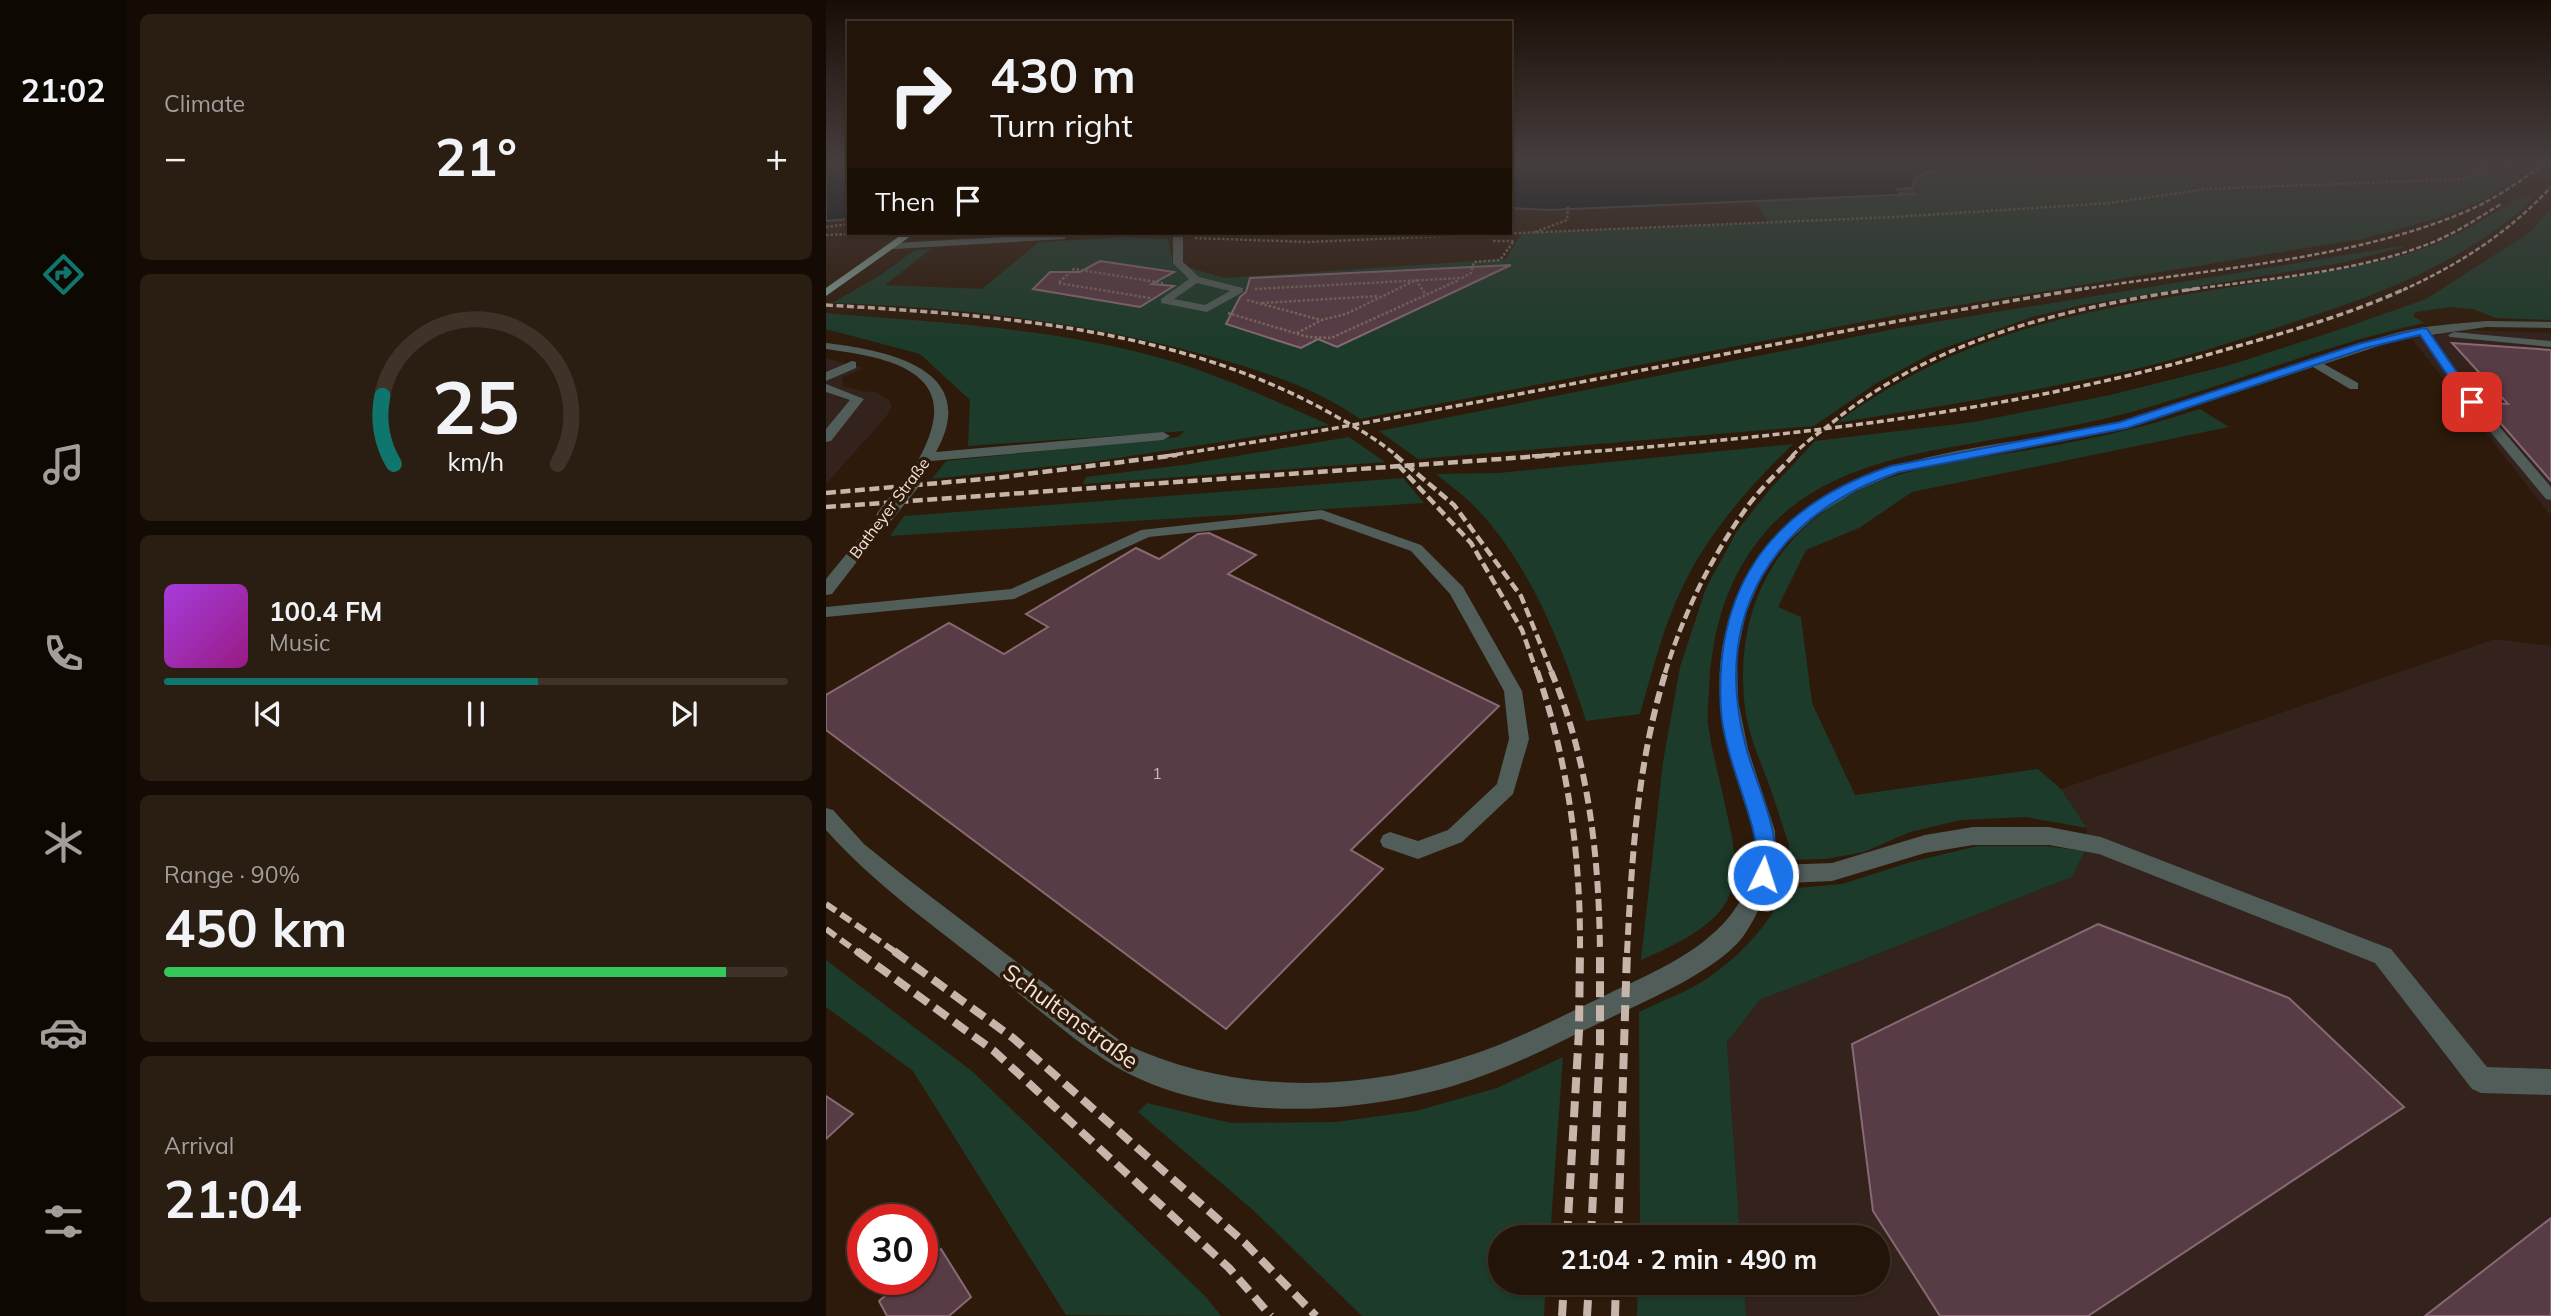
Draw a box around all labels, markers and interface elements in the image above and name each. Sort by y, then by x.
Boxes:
text: 430 m [990,44,1136,105]
icon: right [875,49,966,140]
text: 21:02 [21,70,105,110]
text: Climate [164,89,245,118]
text: Turn right [990,105,1133,145]
text: 21° [435,124,517,189]
text: − [164,133,187,181]
text: + [765,133,788,181]
icon: arrive [949,182,987,220]
text: Then [875,185,935,218]
icon: directions [39,250,88,299]
text: 25 [432,361,520,452]
pin [2442,372,2502,432]
icon: arrive [2453,383,2491,421]
icon: music [39,440,88,489]
text: km/h [448,445,504,476]
street label: Batheyer Straße [845,454,933,562]
text: 100.4 FM [269,595,382,628]
text: Music [269,628,330,657]
icon: phone [39,629,88,678]
icon: previous [249,695,287,733]
icon: pause [457,695,495,733]
icon: next [665,695,703,733]
house number: 1 [1152,763,1162,783]
icon: climate [39,818,88,867]
position arrow [1726,838,1800,912]
text: Range · 90% [164,860,300,889]
text: 450 km [164,895,347,960]
street label: Schultenstraße [998,957,1144,1075]
icon: car [39,1008,88,1057]
text: Arrival [164,1131,234,1160]
text: 21:04 [164,1166,302,1231]
icon: filters [39,1197,88,1246]
speed limit sign: 30 [847,1204,938,1295]
text: 21:04 · 2 min · 490 m [1561,1243,1817,1276]

